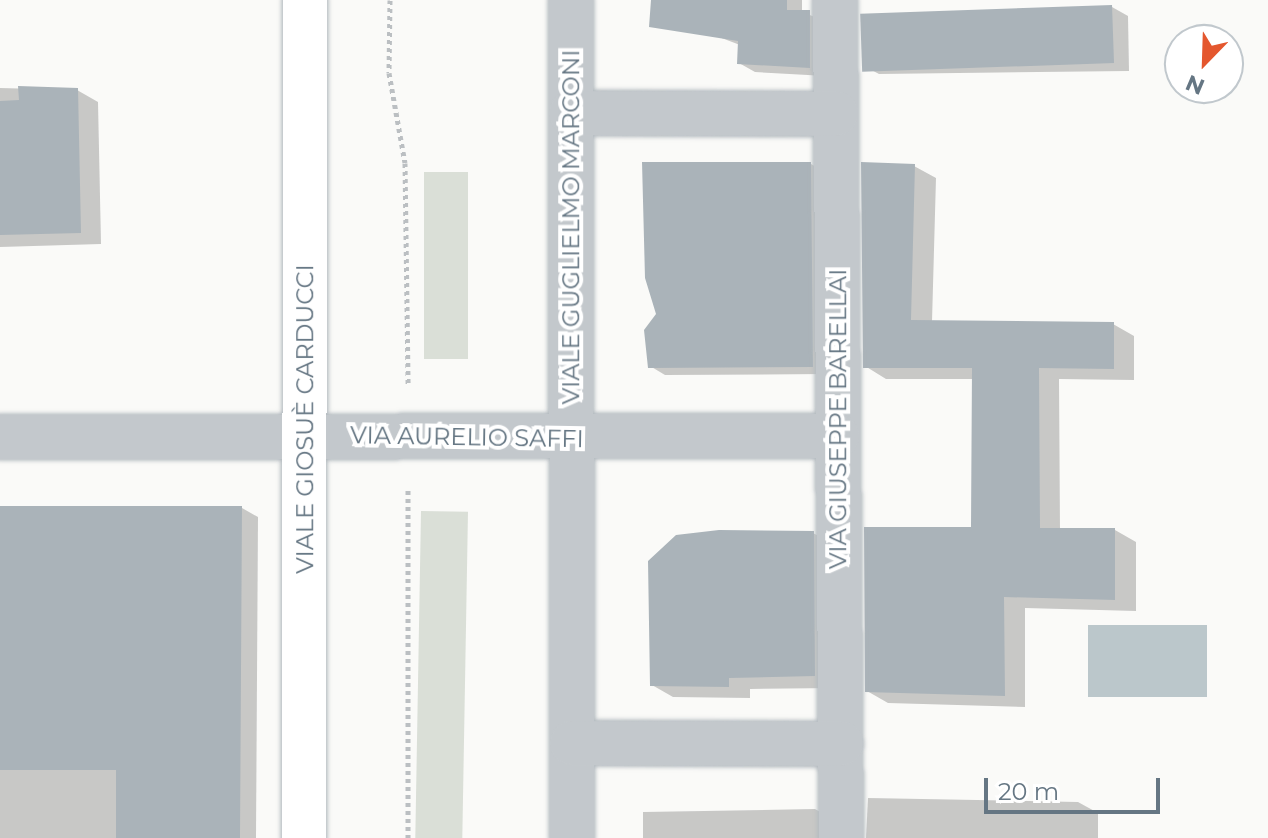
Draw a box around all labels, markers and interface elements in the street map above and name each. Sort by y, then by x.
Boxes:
north arrow [1164,24,1244,104]
street label: VIALE GUGLIELMO MARCONI [557,50,585,404]
text: N [1182,69,1209,101]
street label: VIALE GIOSUÈ CARDUCCI [291,264,319,574]
street label: VIA GIUSEPPE BARELLAI [824,269,852,569]
street label: VIA AURELIO SAFFI [350,421,584,453]
scale bar [988,762,1164,812]
text: 20 m [998,777,1059,806]

